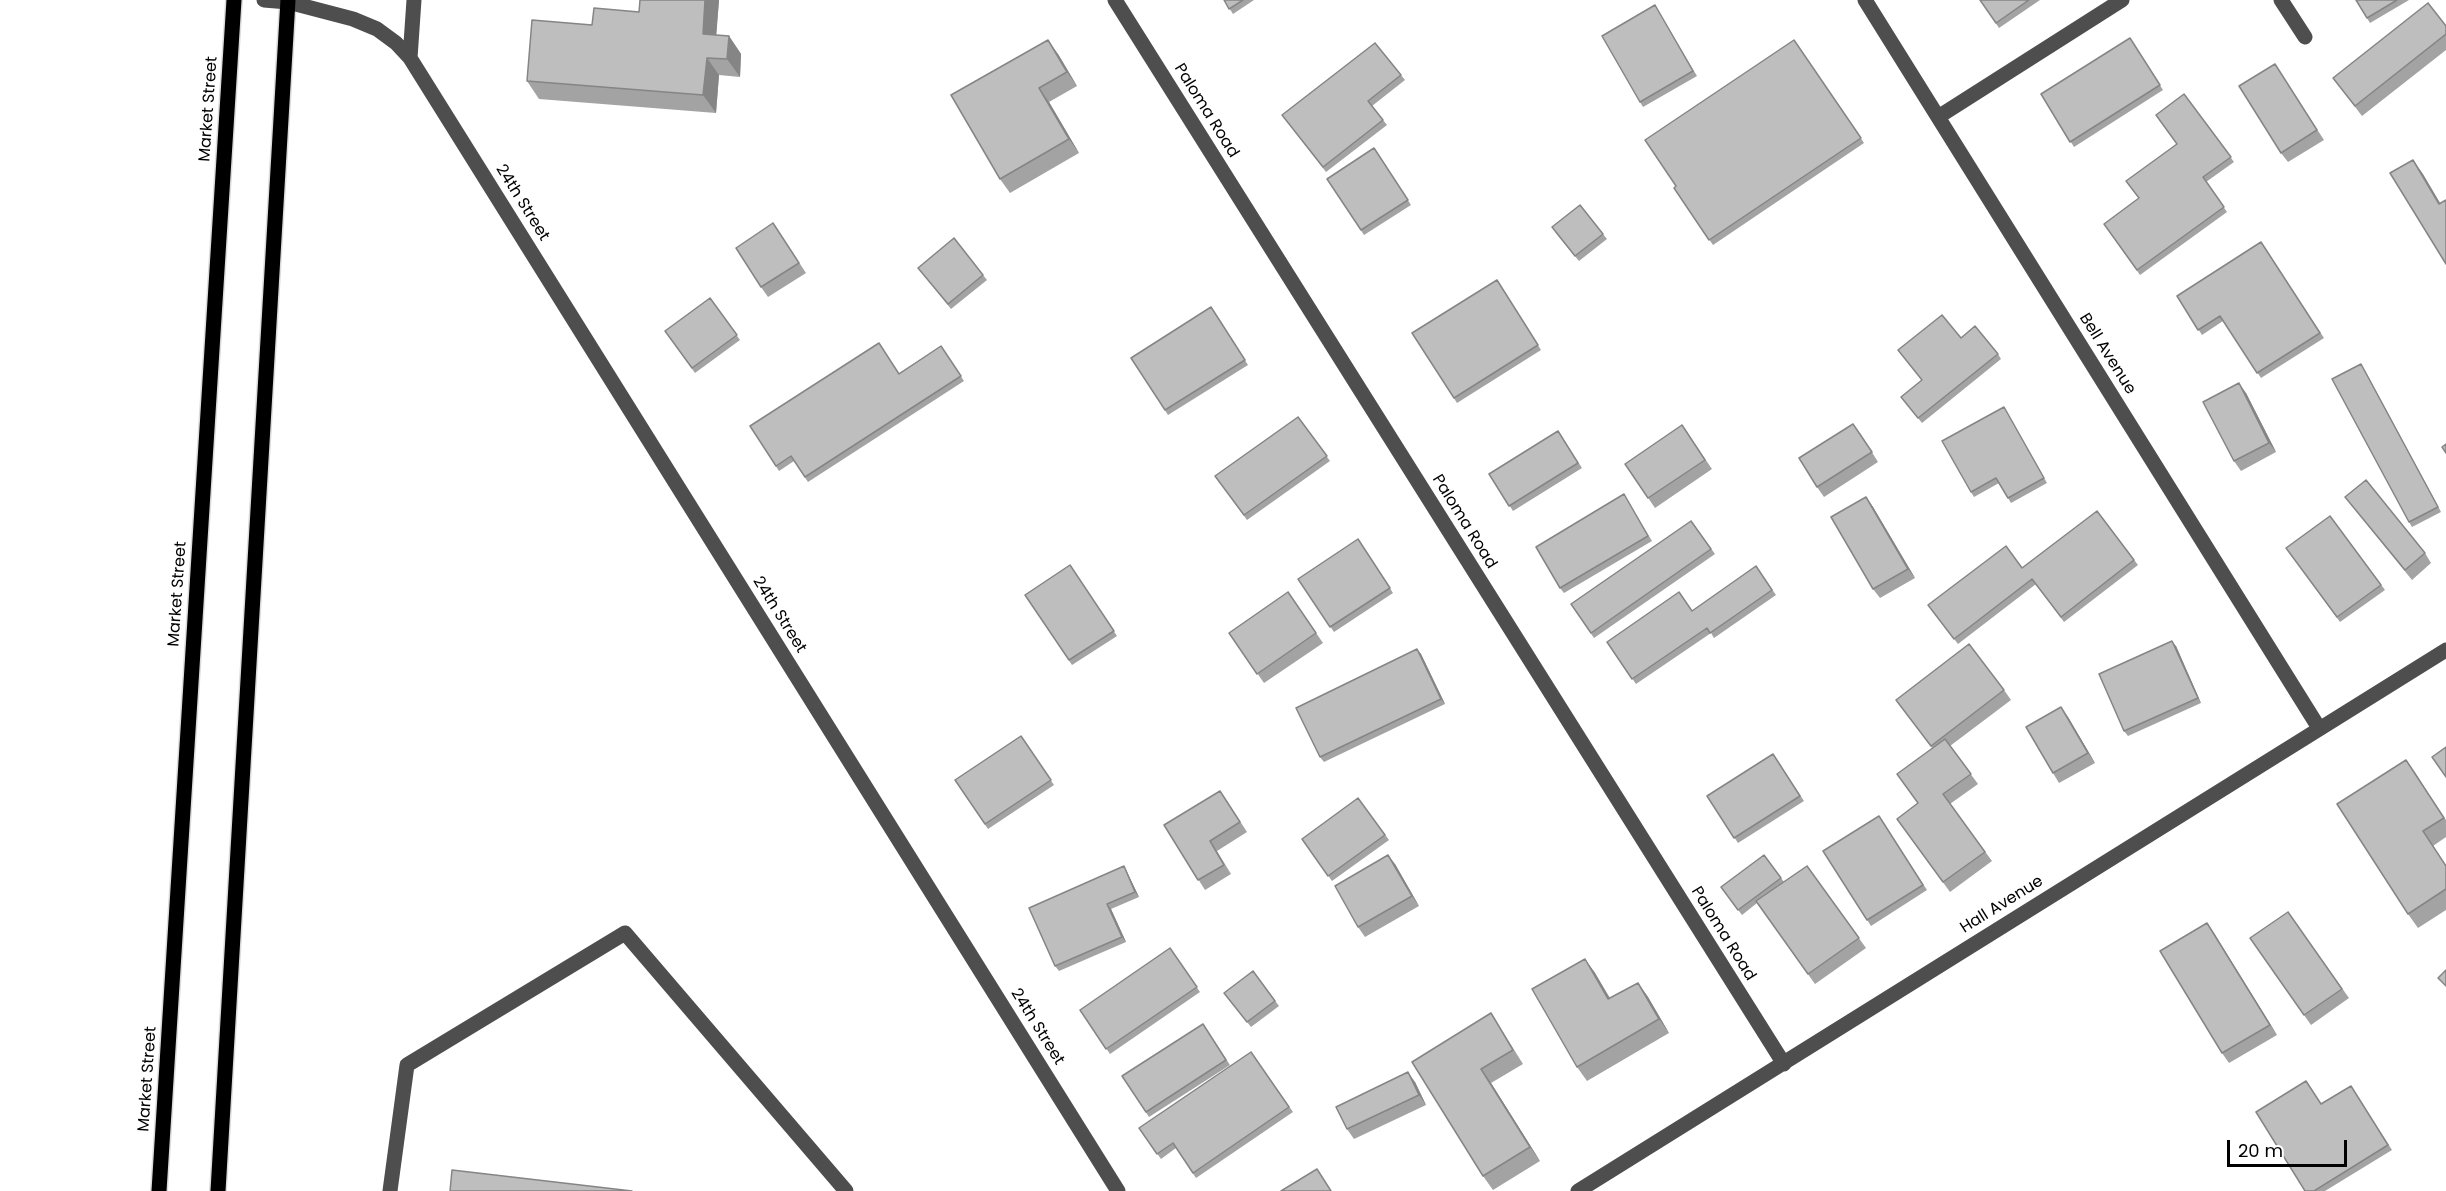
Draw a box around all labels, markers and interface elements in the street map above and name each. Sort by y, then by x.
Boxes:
street label: Market Street [196,56,222,162]
street label: Paloma Road [1169,60,1243,162]
street label: 24th Street [491,161,553,245]
street label: Bell Avenue [2074,310,2140,398]
street label: Paloma Road [1427,471,1501,573]
street label: Market Street [165,541,191,647]
street label: 24th Street [748,573,810,657]
street label: Hall Avenue [1957,872,2047,938]
street label: Paloma Road [1686,883,1760,985]
street label: 24th Street [1006,985,1068,1069]
street label: Market Street [135,1026,161,1132]
scale bar [2230,1128,2350,1166]
text: 20 m [2238,1138,2283,1163]

